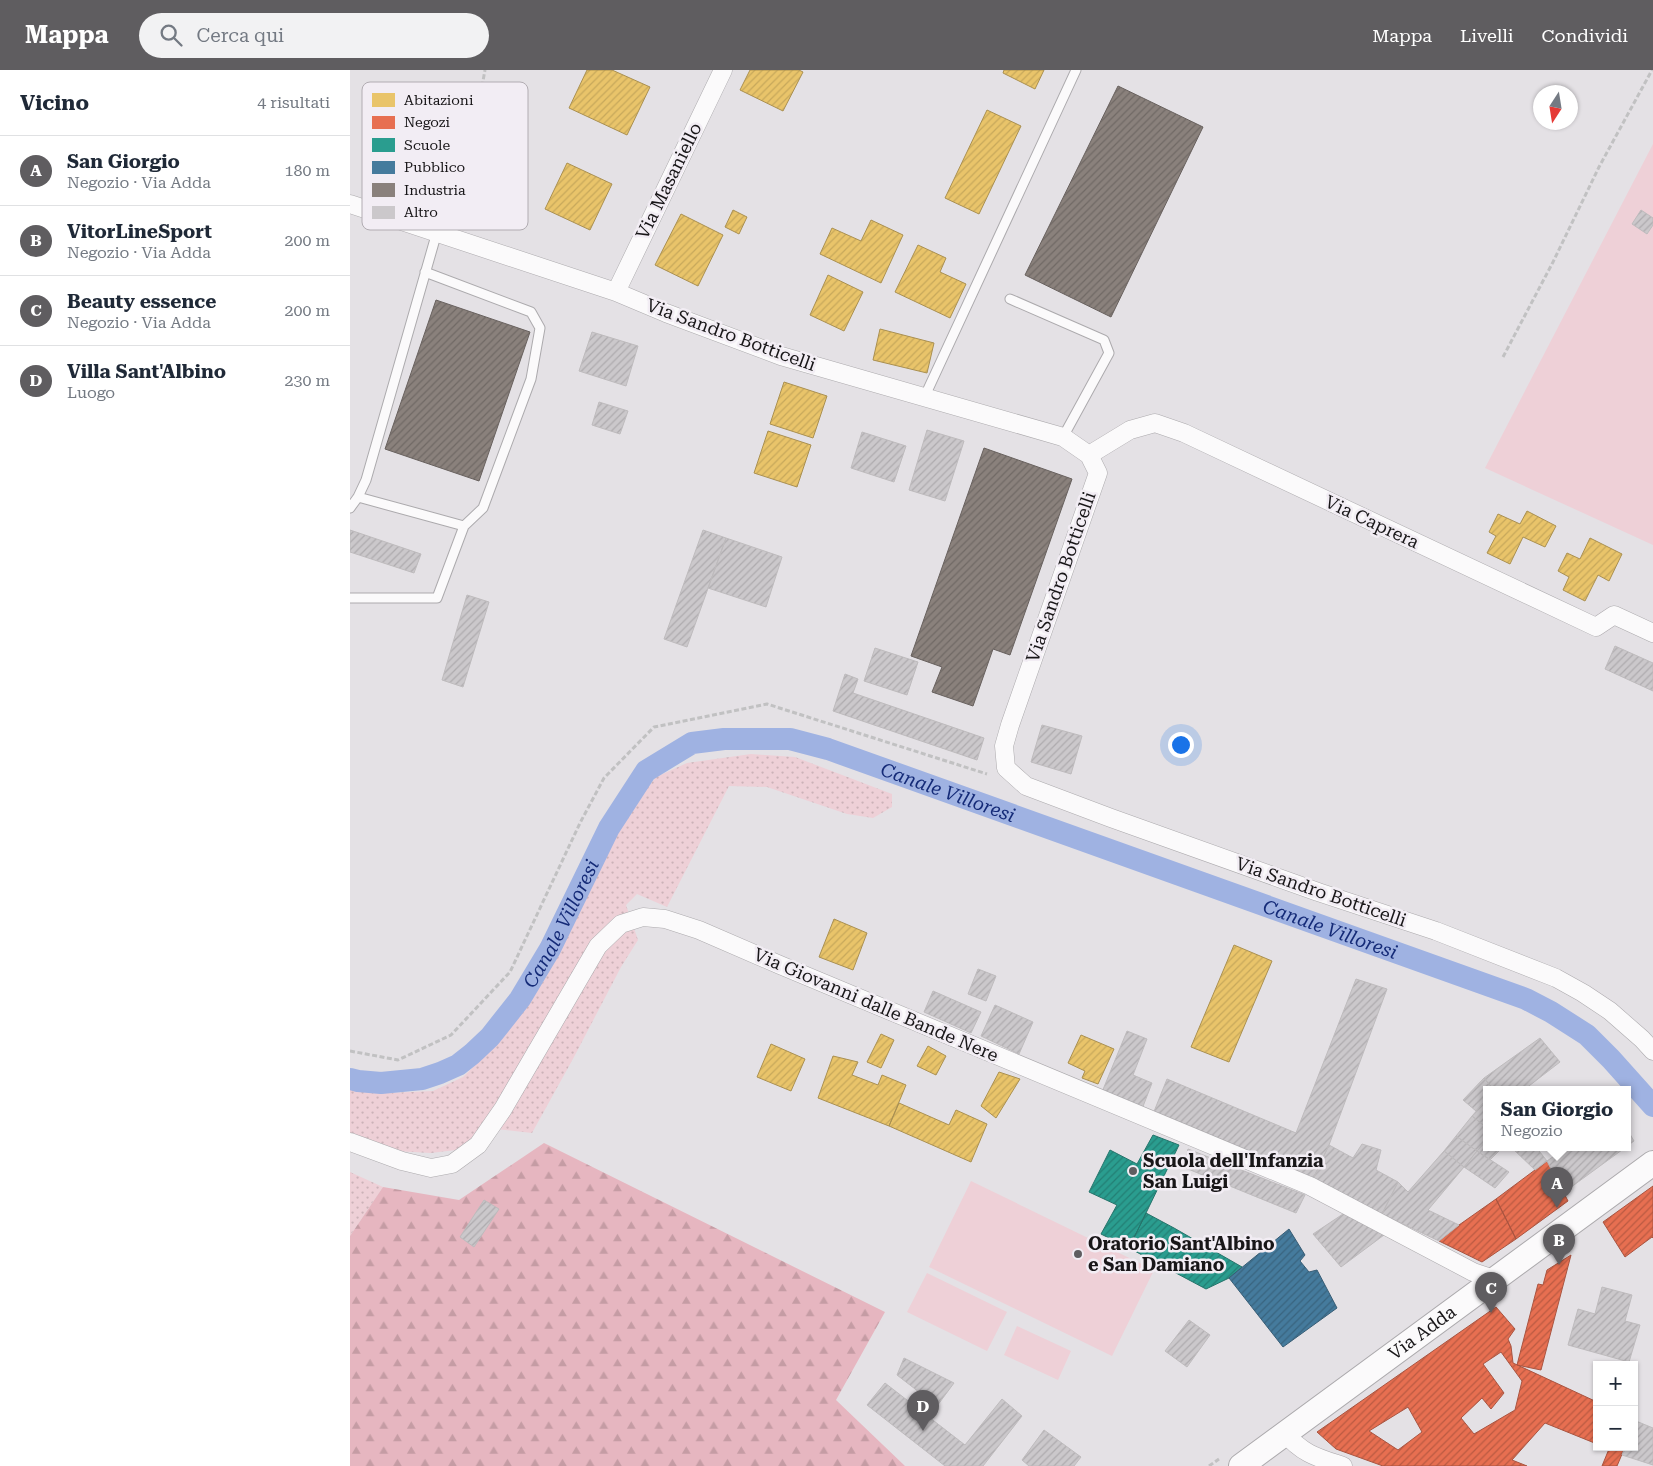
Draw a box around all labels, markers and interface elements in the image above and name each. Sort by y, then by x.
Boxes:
search box [139,13,489,58]
text: Mappa [25,21,109,49]
icon: search [157,21,185,49]
text: Cerca qui [197,24,284,47]
text: Mappa [1372,25,1432,46]
text: Livelli [1460,25,1514,46]
text: Condividi [1542,25,1628,46]
legend [362,82,528,230]
north arrow [1533,85,1578,130]
text: Vicino [20,91,89,115]
text: Abitazioni [404,92,474,108]
text: 4 risultati [257,93,330,112]
text: Negozi [404,114,450,130]
street label: Via Masaniello [631,119,706,242]
text: Scuole [404,137,450,153]
text: San Giorgio [67,150,180,173]
text: Pubblico [404,159,465,175]
text: A [30,161,42,180]
text: 180 m [284,161,330,180]
text: Negozio · Via Adda [67,173,211,192]
text: Industria [404,182,466,198]
text: Altro [404,204,438,220]
text: VitorLineSport [67,220,212,243]
text: B [30,231,42,250]
text: 200 m [284,231,330,250]
text: Negozio · Via Adda [67,243,211,262]
text: Beauty essence [67,290,216,313]
street label: Via Sandro Botticelli [644,294,819,375]
text: C [30,301,42,320]
text: 200 m [284,301,330,320]
text: Negozio · Via Adda [67,313,211,332]
text: Villa Sant'Albino [67,360,226,383]
text: D [30,371,42,390]
text: 230 m [284,371,330,390]
text: Luogo [67,383,115,402]
street label: Via Sandro Botticelli [1021,489,1100,665]
street label: Via Caprera [1322,491,1423,553]
your location [1168,732,1194,758]
water label: Canale Villoresi [878,758,1018,827]
street label: Via Sandro Botticelli [1233,852,1409,931]
water label: Canale Villoresi [518,856,604,992]
water label: Canale Villoresi [1260,895,1401,964]
street label: Via Giovanni dalle Bande Nere [751,943,1002,1066]
popup [1483,1086,1631,1151]
text: San Giorgio [1501,1098,1613,1121]
text: Negozio [1501,1121,1563,1140]
place label: Scuola dell'Infanzia San Luigi [1143,1150,1324,1192]
marker: Scuola dell'Infanzia San Luigi [1127,1165,1139,1177]
pin: A [1541,1167,1573,1208]
pin: B [1543,1224,1575,1265]
place label: Oratorio Sant'Albino e San Damiano [1088,1233,1275,1275]
marker: Oratorio Sant'Albino e San Damiano [1072,1248,1084,1260]
pin: C [1475,1272,1507,1313]
street label: Via Adda [1384,1301,1460,1364]
map controls [1593,1361,1638,1451]
button: + [1593,1361,1638,1406]
pin: D [907,1390,939,1431]
button: − [1593,1406,1638,1451]

